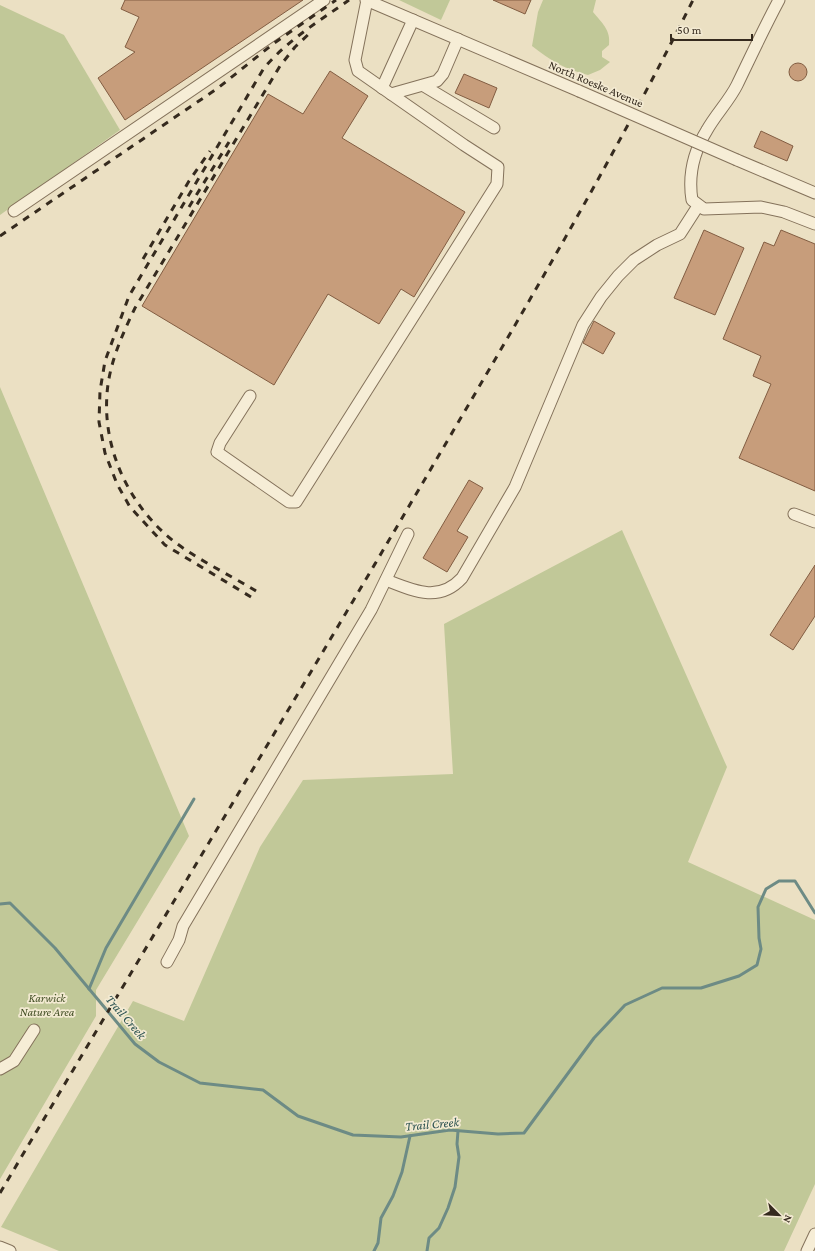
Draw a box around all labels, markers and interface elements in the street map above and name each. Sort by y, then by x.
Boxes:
scale bar [671,16,752,42]
text: 50 m [677,23,702,37]
street label: North Roeske Avenue [546,58,646,110]
park label: Karwick Nature Area [20,991,75,1019]
water label: Trail Creek [103,992,150,1043]
water label: Trail Creek [404,1114,461,1134]
north arrow [759,1195,799,1235]
text: N [781,1213,795,1225]

